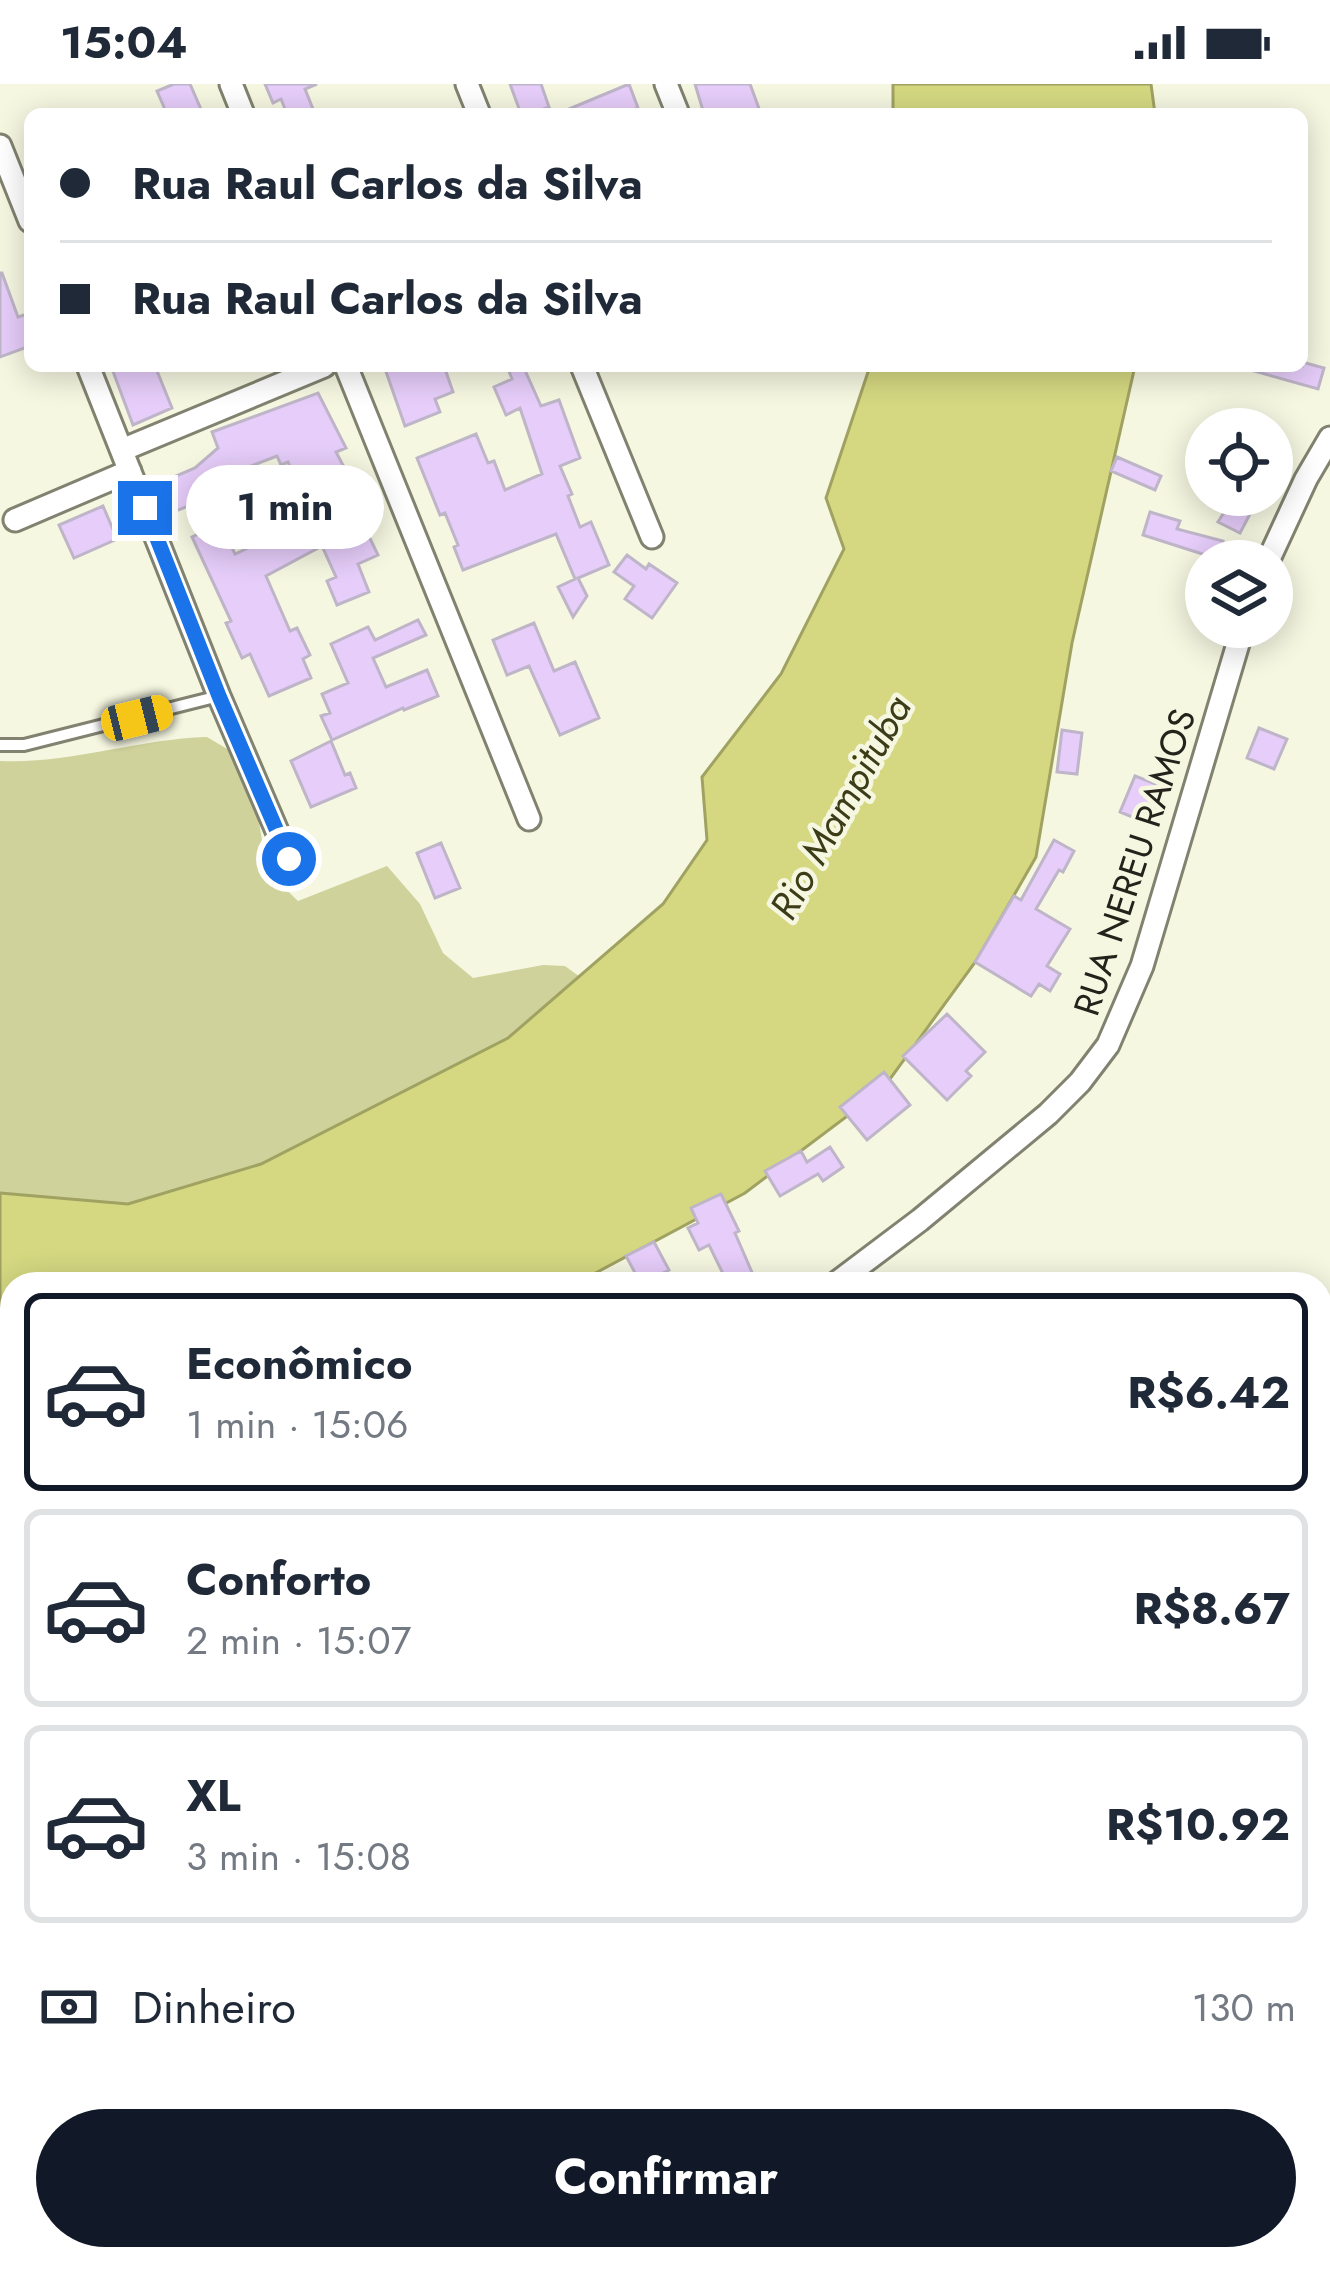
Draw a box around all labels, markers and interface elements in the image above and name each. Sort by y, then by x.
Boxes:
text: 15:04 [60,10,188,75]
text: Rua Raul Carlos da Silva [132,151,643,216]
text: Rua Raul Carlos da Silva [132,266,643,331]
map controls [1185,408,1293,648]
button: locate [1185,408,1293,516]
callout: 1 min [187,466,385,550]
text: 1 min [237,478,333,535]
route end [118,481,172,535]
button: layers [1185,540,1293,648]
water label: Rio Mampituba [755,684,926,930]
car [98,692,176,744]
street label: RUA NEREU RAMOS [1060,702,1208,1022]
route start [262,832,316,886]
text: Econômico [186,1331,412,1396]
icon: car [42,1338,150,1446]
text: R$6.42 [1127,1360,1290,1425]
text: 1 min · 15:06 [186,1396,409,1453]
text: Conforto [186,1547,371,1612]
icon: car [42,1554,150,1662]
text: R$8.67 [1134,1576,1290,1641]
text: 2 min · 15:07 [186,1612,411,1669]
text: XL [186,1763,241,1828]
icon: car [42,1770,150,1878]
text: R$10.92 [1106,1792,1290,1857]
text: 3 min · 15:08 [186,1828,411,1885]
icon: cash [36,1974,102,2040]
text: Dinheiro [132,1975,296,2040]
text: 130 m [1192,1979,1296,2036]
button: Confirmar [36,2109,1296,2247]

